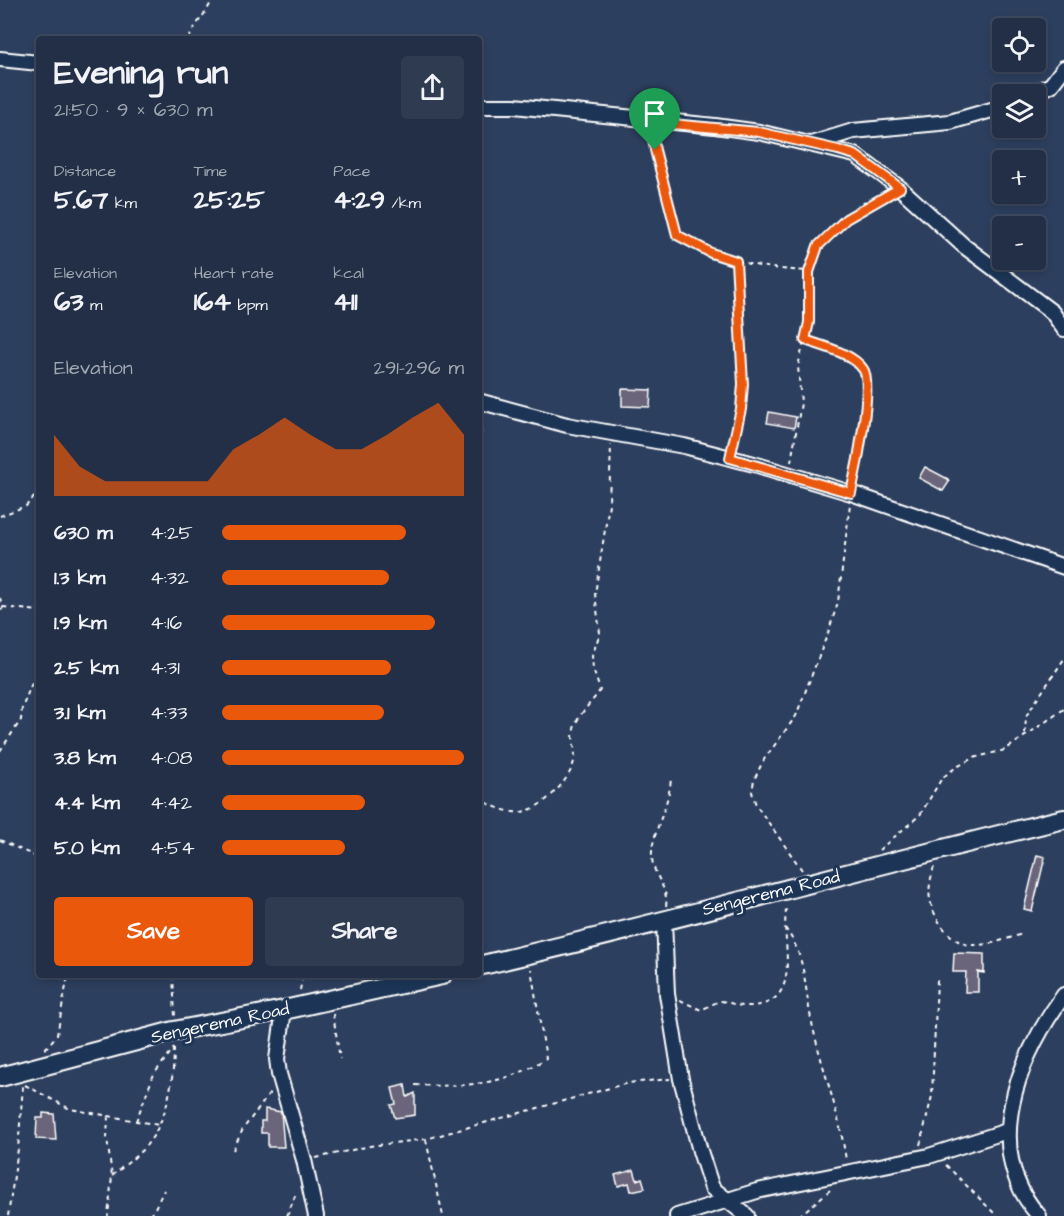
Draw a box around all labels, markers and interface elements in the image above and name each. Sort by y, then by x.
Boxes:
map controls [992,18,1046,270]
button: locate [992,18,1046,72]
text: Evening run [54,50,228,96]
button: share [401,56,464,119]
button: layers [992,84,1046,138]
pin [629,88,680,150]
text: 21:50 · 9 × 630 m [54,96,213,124]
icon: arrive [638,97,671,130]
button: + [992,150,1046,204]
text: Distance [54,160,116,182]
text: Time [194,160,227,182]
text: Pace [333,160,370,182]
text: 5.67 [54,182,108,218]
text: 25:25 [194,182,265,218]
text: 4:29 [333,182,385,218]
text: km [108,192,137,214]
text: /km [385,192,421,214]
button: − [992,216,1046,270]
text: Elevation [54,262,117,284]
text: Heart rate [194,262,274,284]
text: kcal [333,262,364,284]
text: 63 [54,284,84,320]
text: 164 [194,284,231,320]
text: 411 [333,284,358,320]
text: m [84,294,102,316]
text: bpm [231,294,268,316]
text: Elevation [54,354,133,382]
text: 291–296 m [373,354,464,382]
text: 630 m [54,519,113,547]
text: 4:25 [150,519,193,547]
text: 1.3 km [54,564,105,592]
text: 4:32 [150,564,189,592]
text: 1.9 km [54,609,107,637]
text: 4:16 [150,609,182,637]
text: 2.5 km [54,654,118,682]
text: 4:31 [150,654,180,682]
text: 3.1 km [54,699,105,727]
text: 4:33 [150,699,187,727]
text: 3.8 km [54,744,116,772]
text: 4:08 [150,744,193,772]
text: 4.4 km [54,789,120,817]
text: 4:42 [150,789,192,817]
text: 5.0 km [54,834,119,862]
text: 4:54 [150,834,195,862]
street label: Sengerema Road [700,864,843,923]
button: Save [54,897,253,966]
button: Share [265,897,464,966]
street label: Sengerema Road [149,996,292,1051]

